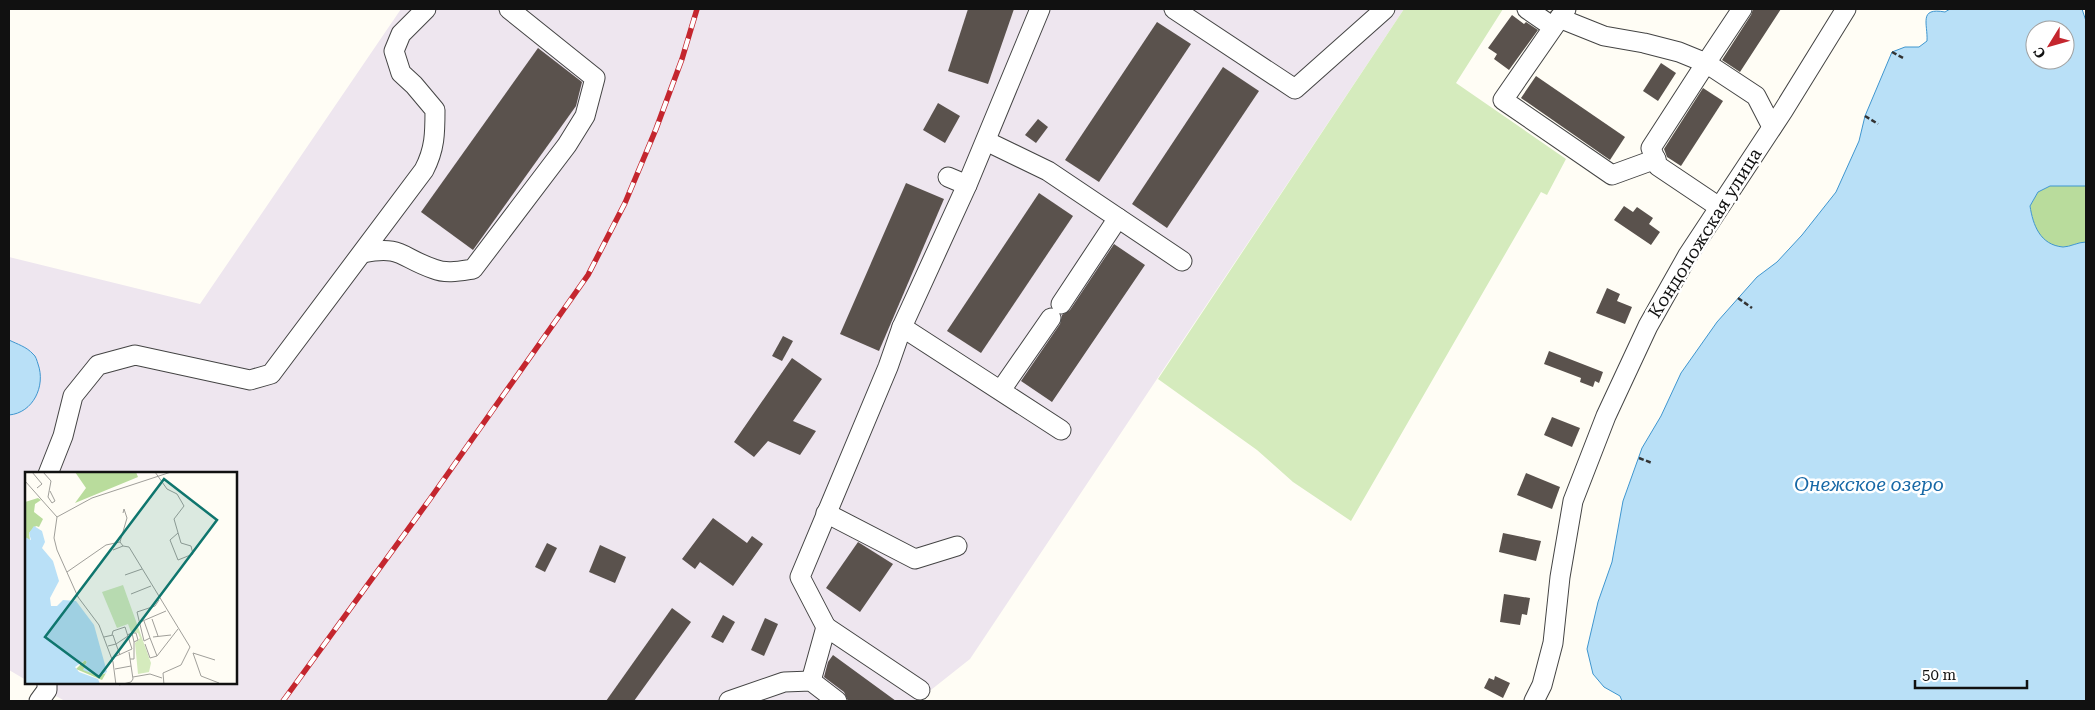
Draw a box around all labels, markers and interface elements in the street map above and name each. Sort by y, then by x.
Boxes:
north arrow [2025,20,2075,70]
text: С [2030,44,2049,62]
street label: Кондопожская улица [1644,144,1766,322]
inset map [25,472,238,685]
water label: Онежское озеро [1794,473,1944,496]
scale bar [1915,658,2028,690]
text: 50 m [1922,666,1957,684]

